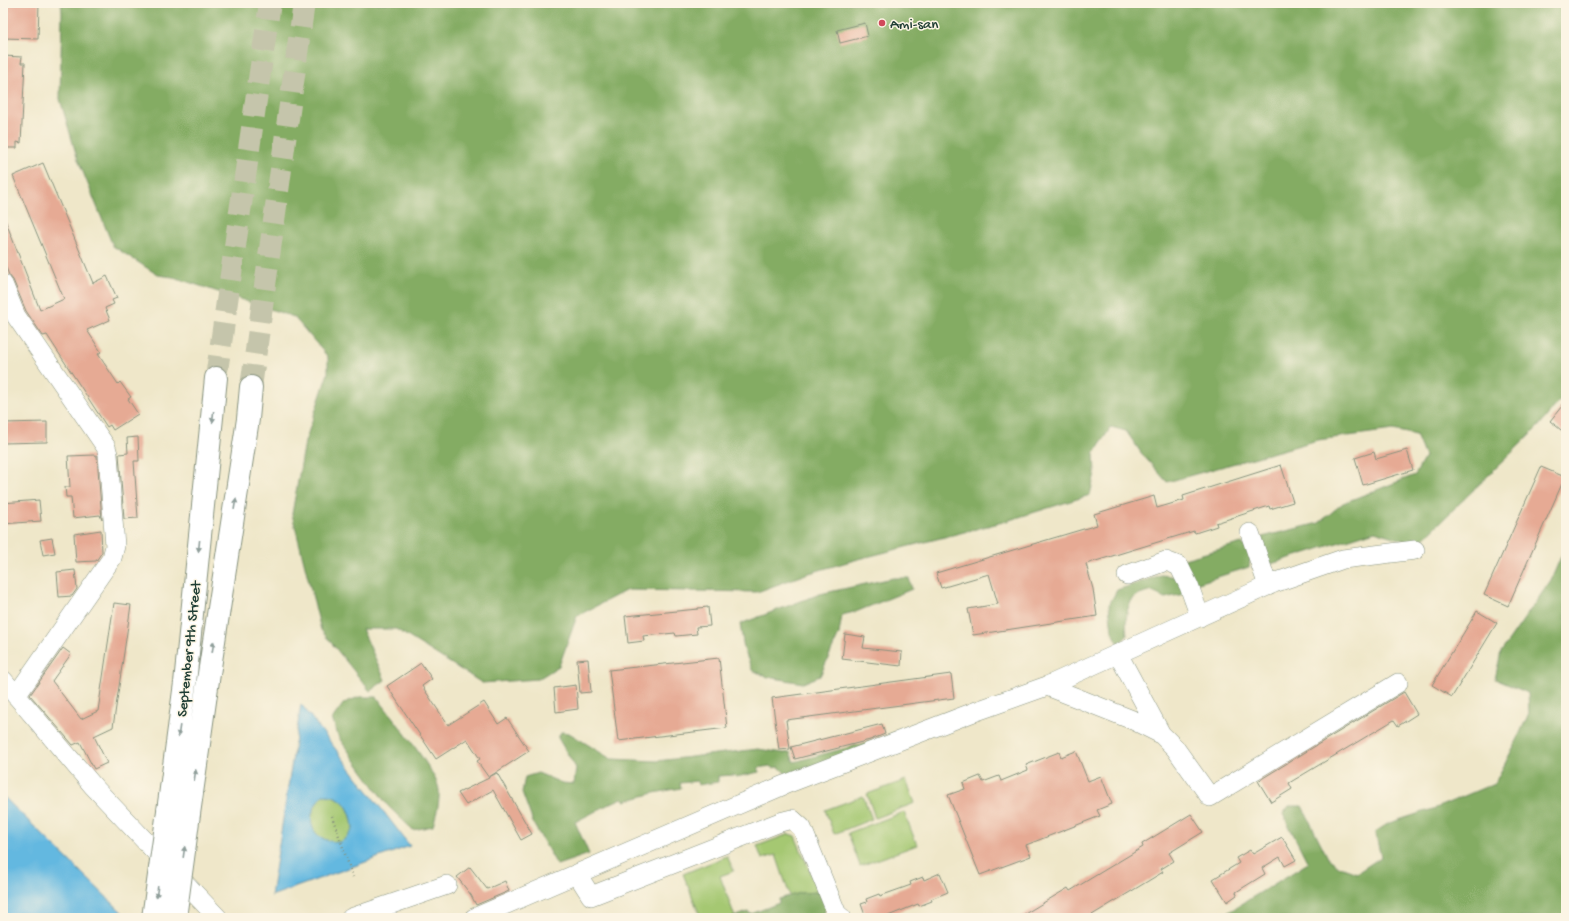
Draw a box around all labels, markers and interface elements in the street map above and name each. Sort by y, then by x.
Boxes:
place label: Ami-san [890,16,938,34]
marker: Ami-san [877,18,887,28]
one-way arrow [209,411,216,423]
one-way arrow [232,498,238,510]
one-way arrow [196,540,203,552]
street label: September 9th Street [174,579,206,718]
one-way arrow [210,641,216,653]
one-way arrow [176,725,182,737]
one-way arrow [192,769,198,781]
one-way arrow [181,846,187,858]
one-way arrow [154,885,160,898]

